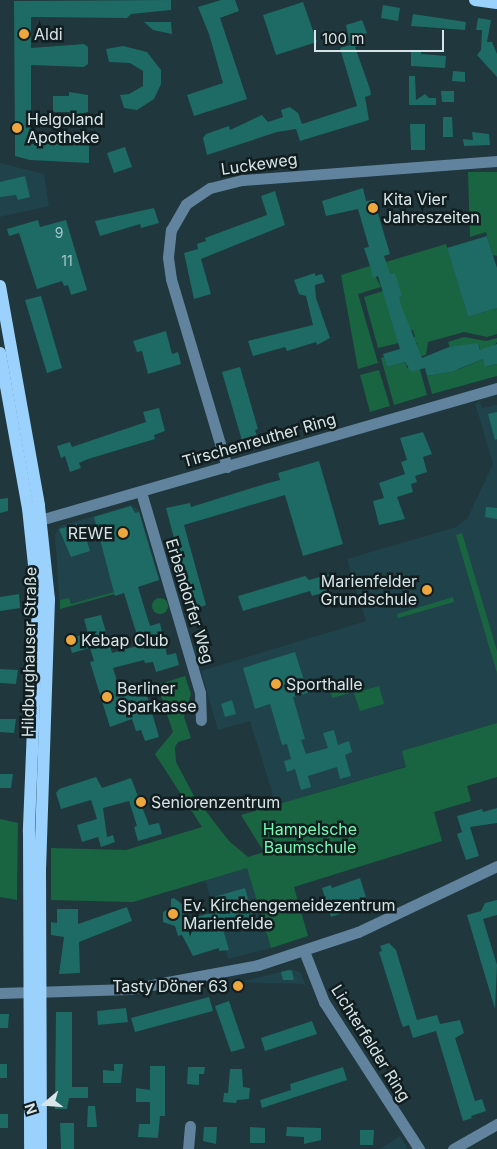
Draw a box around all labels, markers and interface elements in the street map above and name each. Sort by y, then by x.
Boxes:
scale bar [317,20,447,52]
place label: Aldi [34,24,63,44]
marker: Aldi [18,28,30,40]
text: 100 m [322,29,364,48]
place label: Helgoland Apotheke [27,109,104,147]
marker: Helgoland Apotheke [11,122,23,134]
street label: Luckeweg [220,149,298,179]
place label: Kita Vier Jahreszeiten [383,189,480,227]
marker: Kita Vier Jahreszeiten [367,202,379,214]
house number: 9 [55,225,63,241]
house number: 11 [61,253,73,269]
street label: Tirschenreuther Ring [180,409,338,471]
place label: REWE [68,523,113,543]
marker: REWE [117,527,129,539]
street label: Erbendorfer Weg [162,536,218,666]
street label: Hildburghauser Straße [18,567,40,737]
place label: Marienfelder Grundschule [321,571,417,609]
marker: Marienfelder Grundschule [421,584,433,596]
place label: Kebap Club [81,630,168,650]
marker: Kebap Club [65,634,77,646]
place label: Sporthalle [286,674,363,694]
place label: Berliner Sparkasse [117,678,196,716]
marker: Sporthalle [270,678,282,690]
marker: Berliner Sparkasse [101,691,113,703]
place label: Seniorenzentrum [151,792,280,812]
marker: Seniorenzentrum [135,796,147,808]
park label: Hampelsche Baumschule [263,819,357,857]
place label: Ev. Kirchengemeidezentrum Marienfelde [183,895,395,933]
marker: Ev. Kirchengemeidezentrum Marienfelde [167,908,179,920]
place label: Tasty Döner 63 [112,976,228,996]
marker: Tasty Döner 63 [232,980,244,992]
street label: Lichterfelder Ring [327,981,415,1105]
north arrow [20,1079,70,1129]
text: N [21,1101,40,1116]

